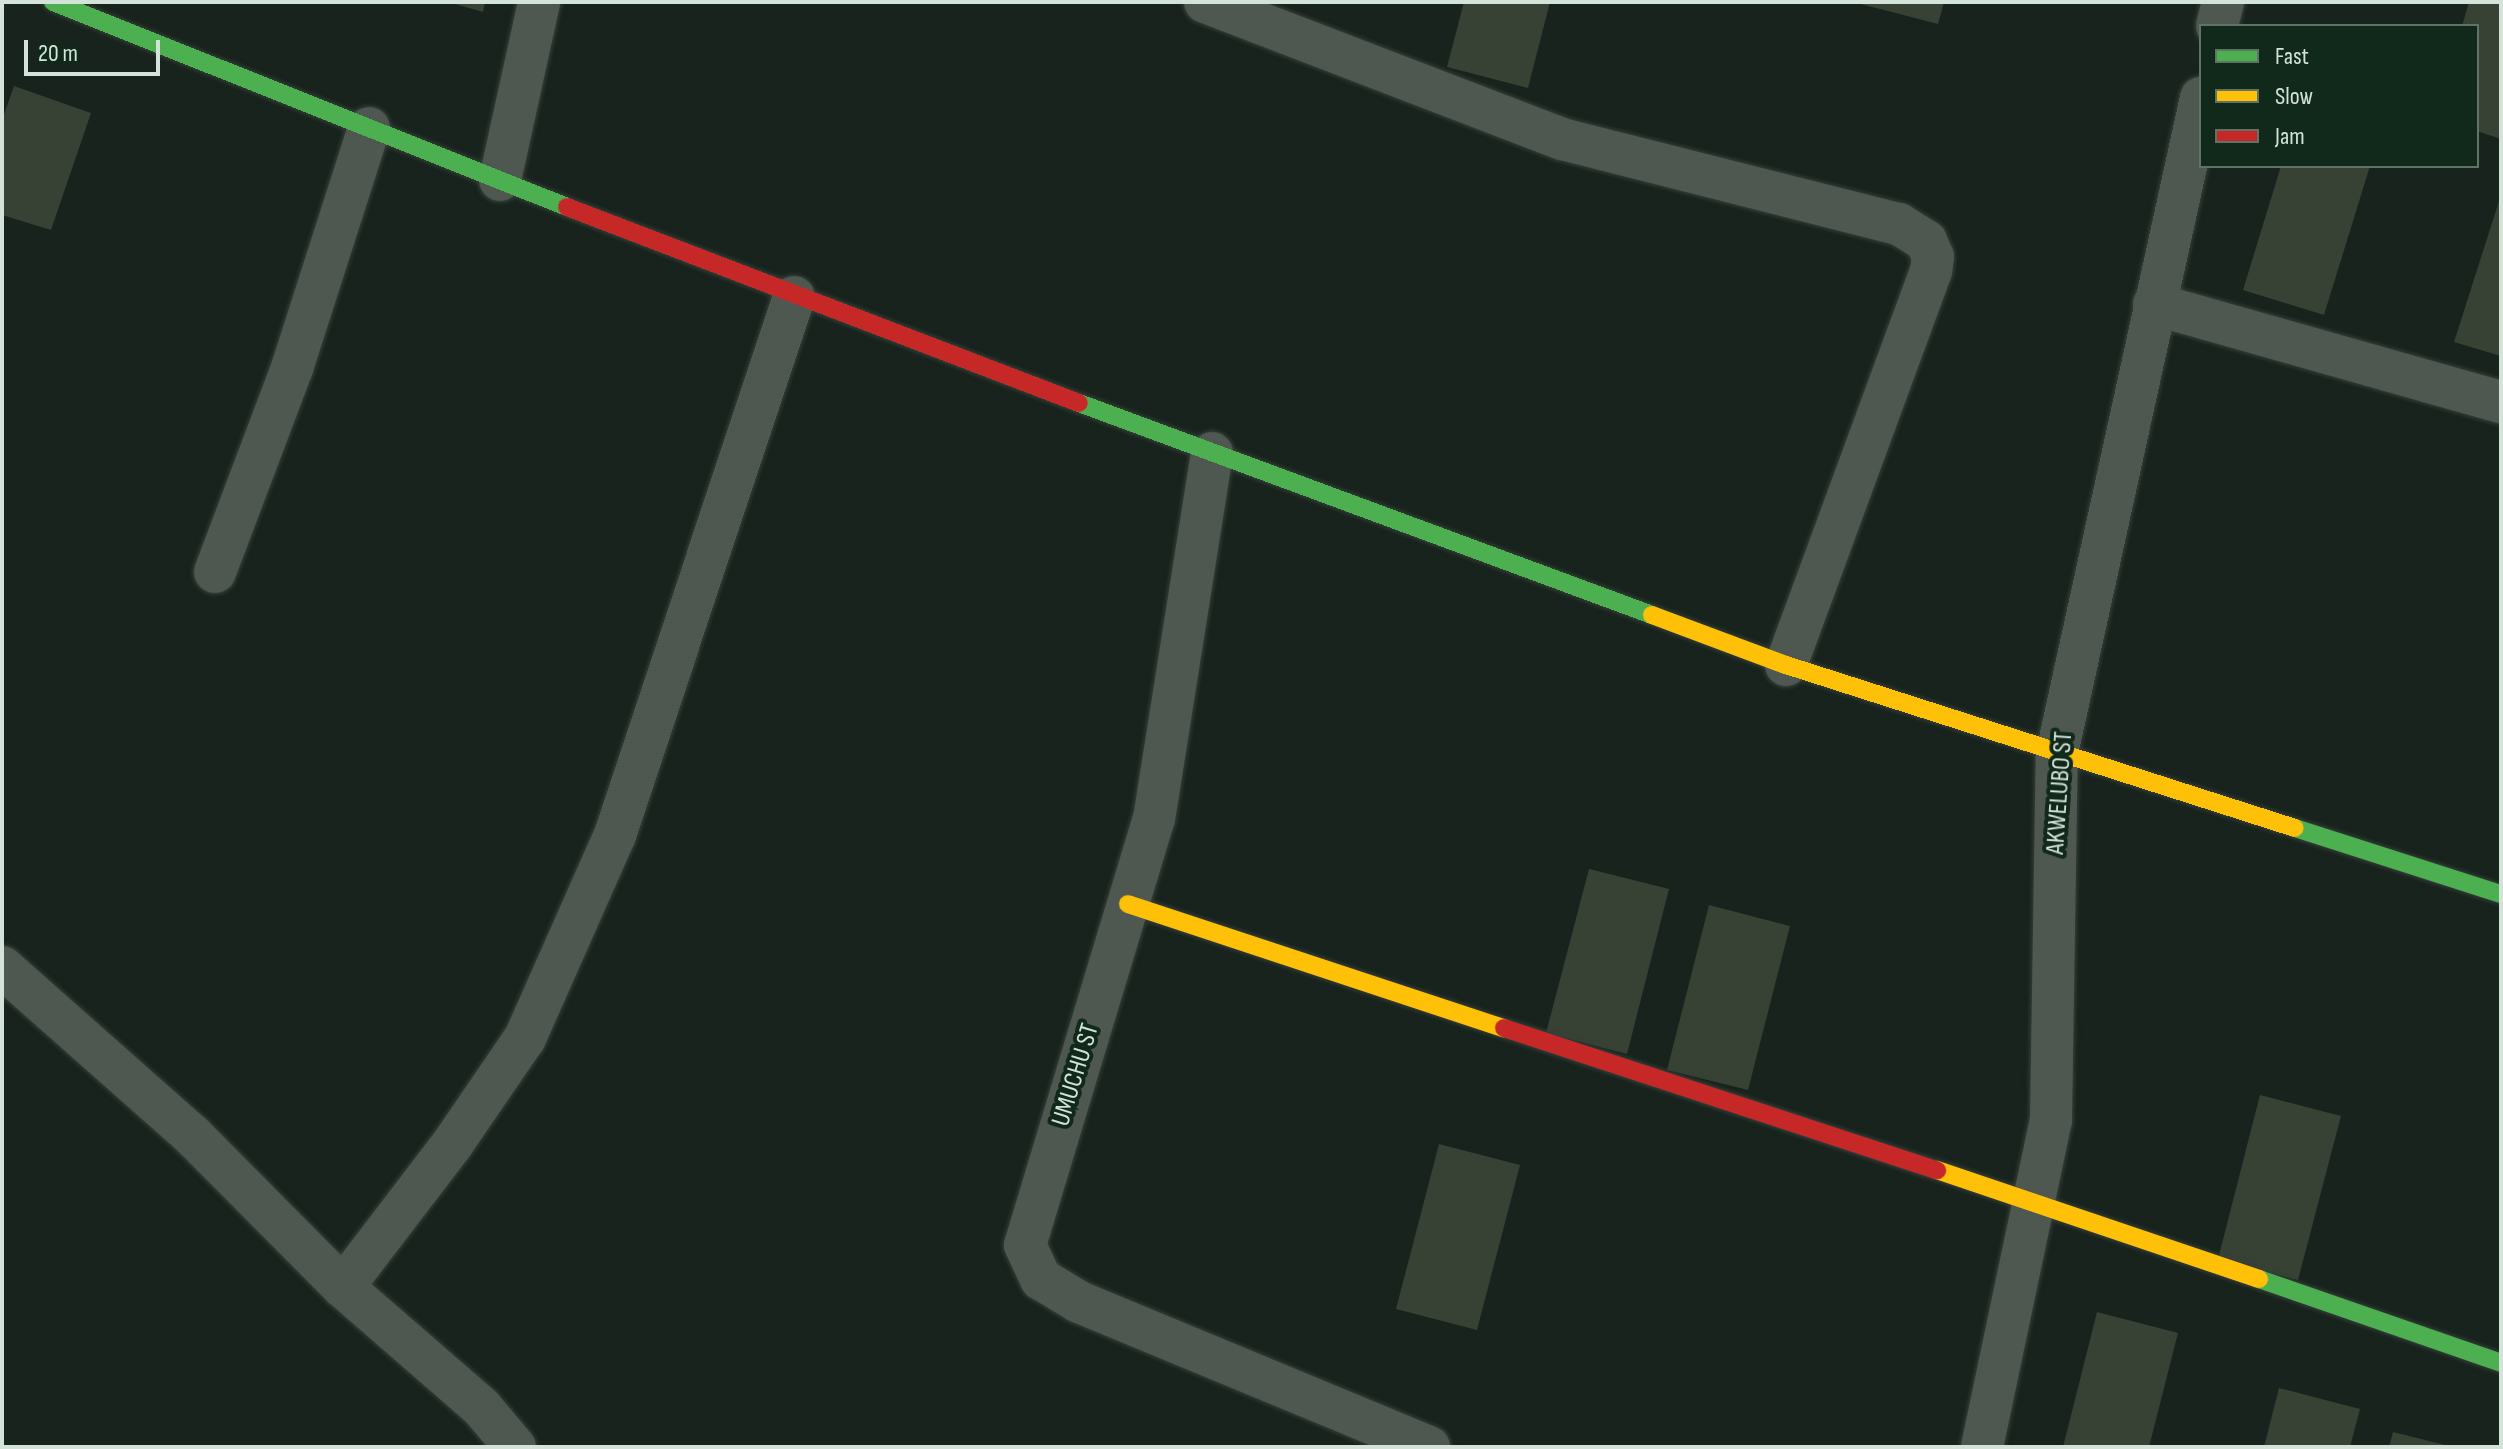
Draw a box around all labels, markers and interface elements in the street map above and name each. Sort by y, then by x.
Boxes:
scale bar [28,24,164,74]
legend [2199,24,2479,168]
text: 20 m [38,39,78,68]
text: Fast [2275,42,2309,71]
text: Slow [2275,82,2313,111]
text: Jam [2275,122,2305,151]
street label: AKWELUBO ST [2040,731,2080,855]
street label: UMUCHU ST [1046,1020,1106,1130]

